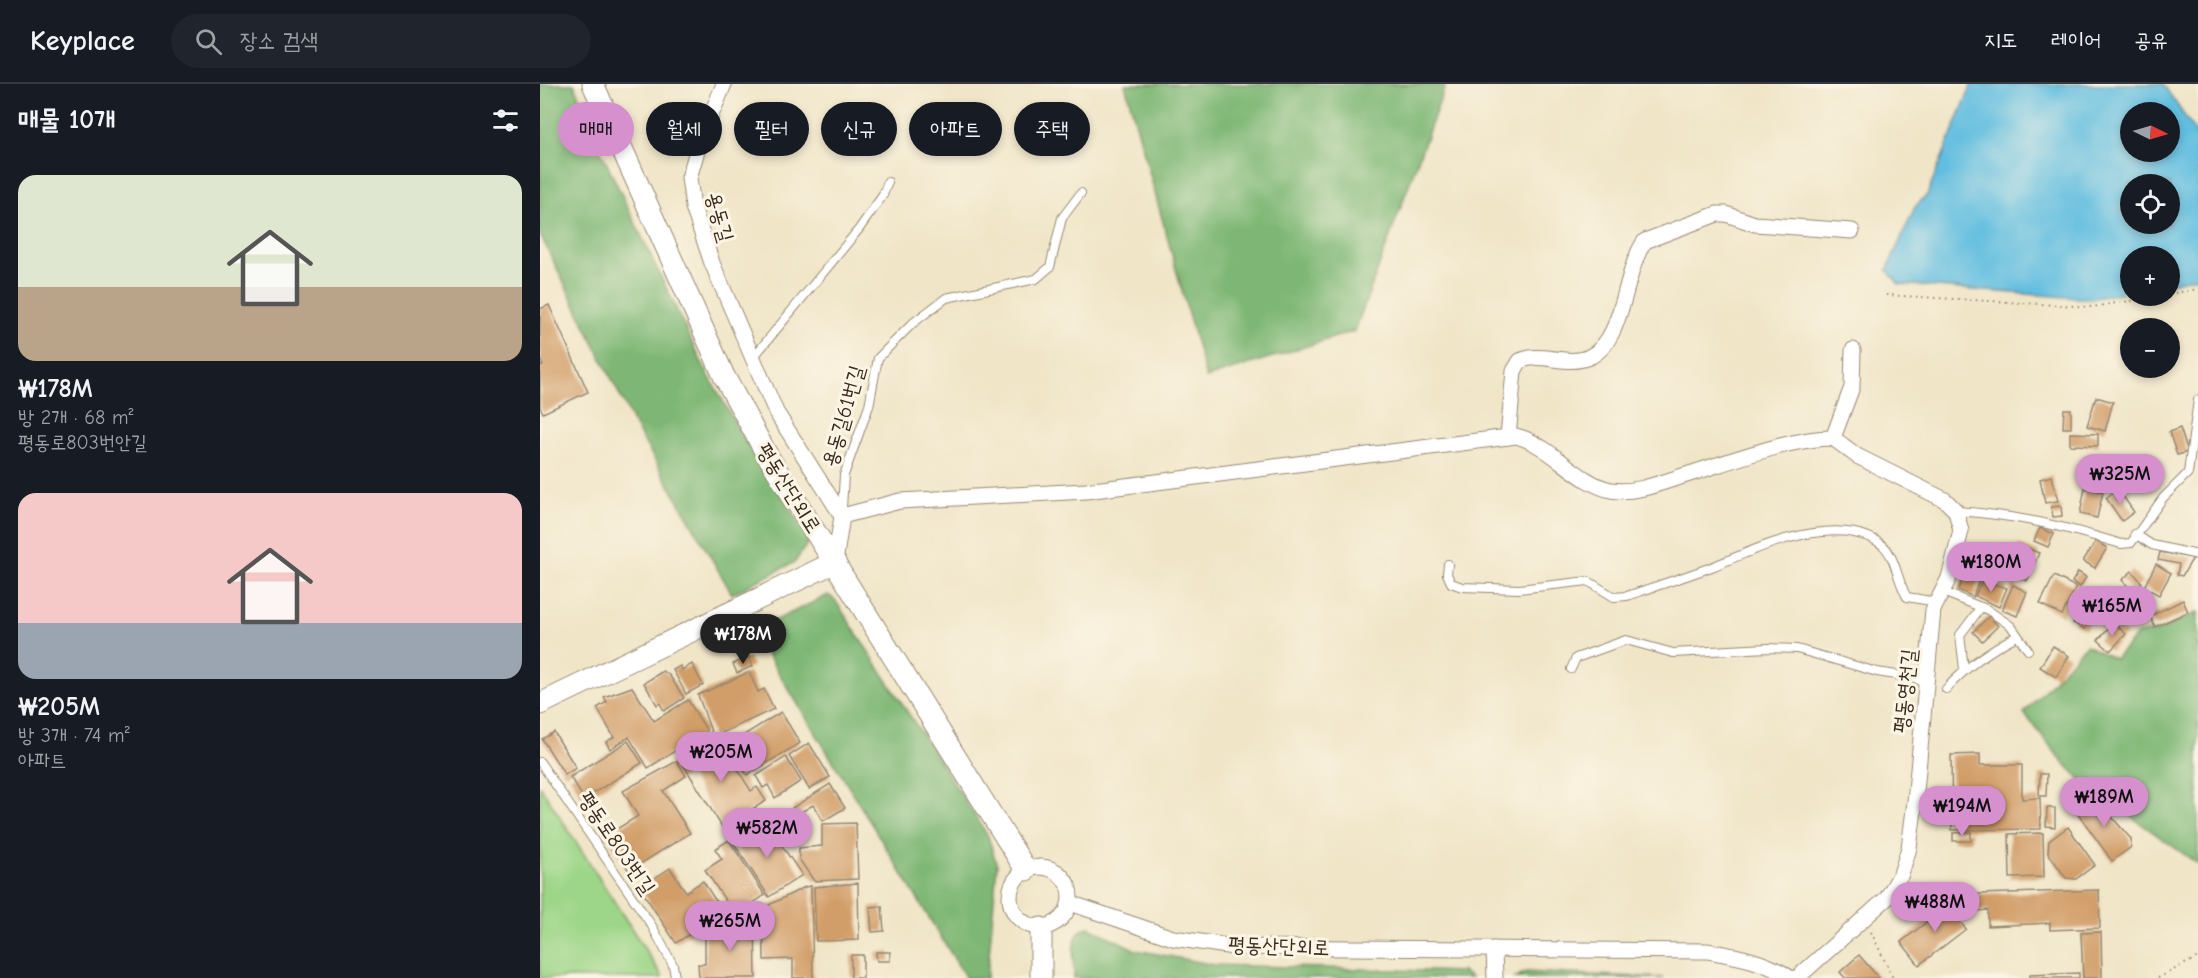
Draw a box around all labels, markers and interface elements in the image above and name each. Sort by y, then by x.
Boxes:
search box [171,14,591,68]
text: Keyplace [30,25,135,57]
icon: search [192,25,225,58]
text: 장소 검색 [240,28,318,54]
text: 지도 [1984,28,2018,52]
text: 레이어 [2051,28,2101,52]
text: 공유 [2134,28,2168,52]
chip: 매매 [558,102,634,156]
chip: 월세 [646,102,722,156]
chip: 필터 [734,102,809,156]
chip: 신규 [821,102,897,156]
chip: 아파트 [909,102,1002,156]
chip: 주택 [1014,102,1090,156]
north arrow [2120,102,2180,162]
map controls [2120,102,2180,378]
icon: filters [489,104,522,137]
text: 매물 10개 [18,105,115,135]
button: locate [2120,174,2180,234]
street label: 용동길 [701,189,739,245]
icon: home [216,214,324,322]
button: + [2120,246,2180,306]
button: − [2120,318,2180,378]
street label: 용동길61번길 [817,363,869,469]
text: ₩178M [18,374,93,404]
text: 방 2개 · 68 m² [18,406,134,429]
text: 평동로803번안길 [18,431,147,454]
street label: 평동산단외로 [752,439,826,537]
pin: ₩325M [2078,454,2162,505]
text: ₩325M [2089,462,2151,485]
icon: home [216,532,324,640]
pin: ₩180M [1949,542,2033,593]
text: ₩180M [1961,550,2021,573]
pin: ₩165M [2070,586,2154,637]
text: ₩165M [2082,594,2142,617]
pin: ₩178M [701,614,785,665]
text: ₩178M [714,622,772,645]
street label: 평동영천길 [1889,648,1921,734]
text: ₩205M [18,692,100,722]
text: 방 3개 · 74 m² [18,724,130,747]
pin: ₩205M [679,732,763,783]
text: ₩205M [689,740,753,763]
text: 아파트 [18,749,66,772]
pin: ₩189M [2062,777,2146,828]
text: ₩189M [2074,785,2134,808]
pin: ₩194M [1920,786,2004,837]
street label: 평동로803번길 [574,787,660,899]
text: ₩194M [1933,794,1991,817]
pin: ₩582M [725,808,809,859]
text: ₩582M [736,816,798,839]
pin: ₩488M [1893,882,1977,933]
text: ₩488M [1905,890,1965,913]
pin: ₩265M [688,901,772,952]
text: ₩265M [699,909,761,932]
street label: 평동산단외로 [1228,932,1330,960]

